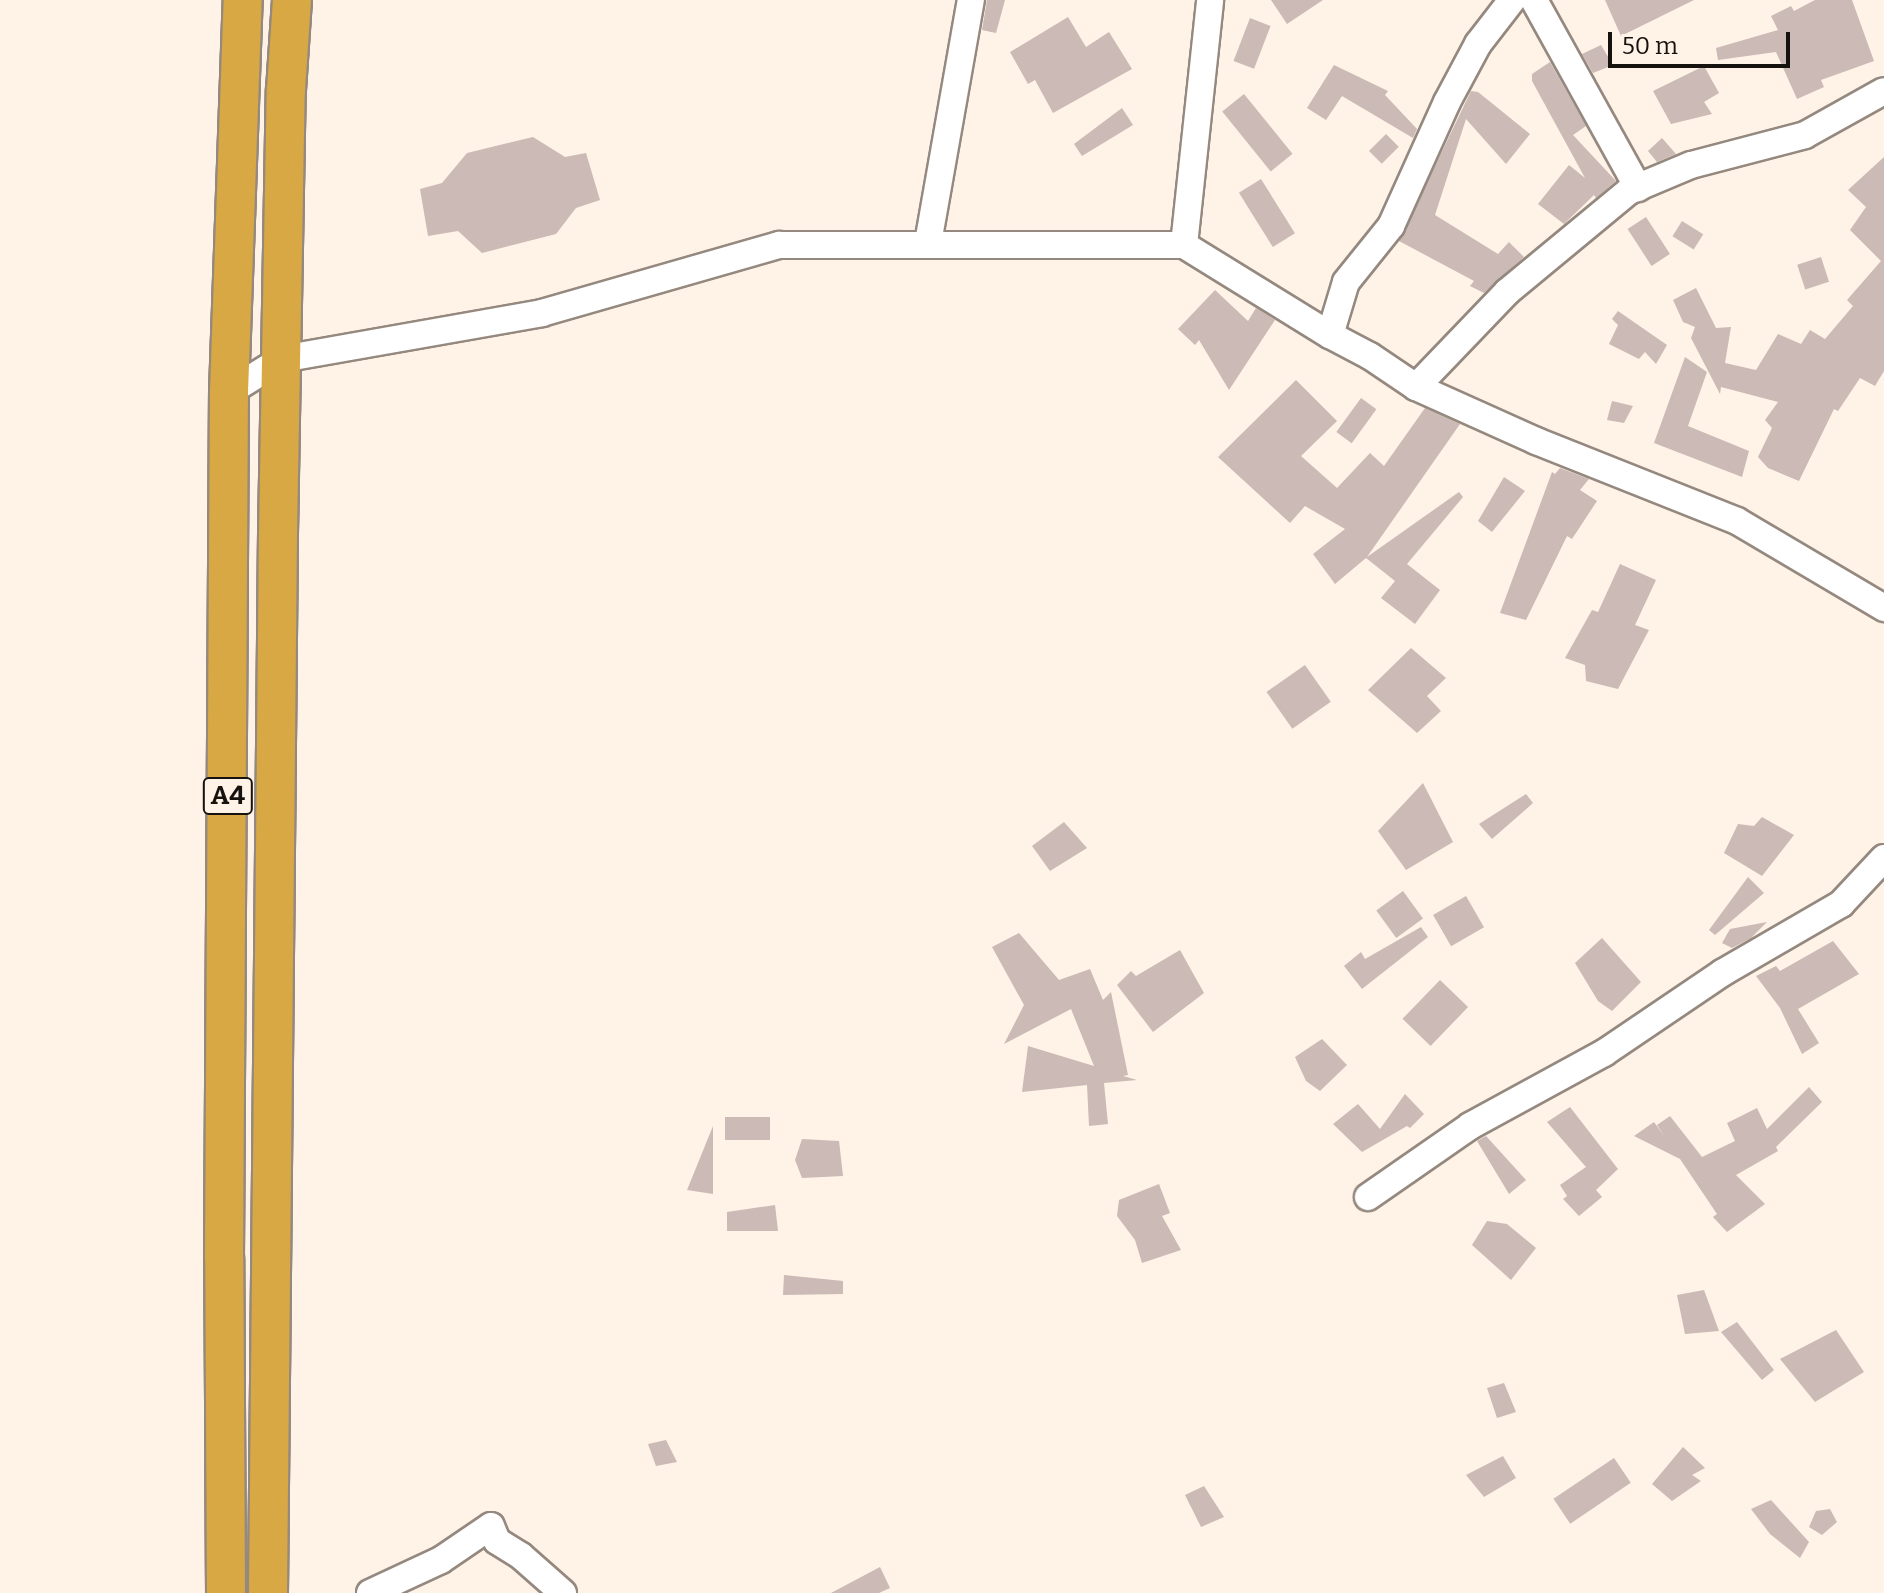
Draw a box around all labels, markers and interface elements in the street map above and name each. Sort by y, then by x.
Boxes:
scale bar [1612,16,1794,66]
text: 50 m [1622,32,1678,60]
road number: A4 [202,774,254,818]

